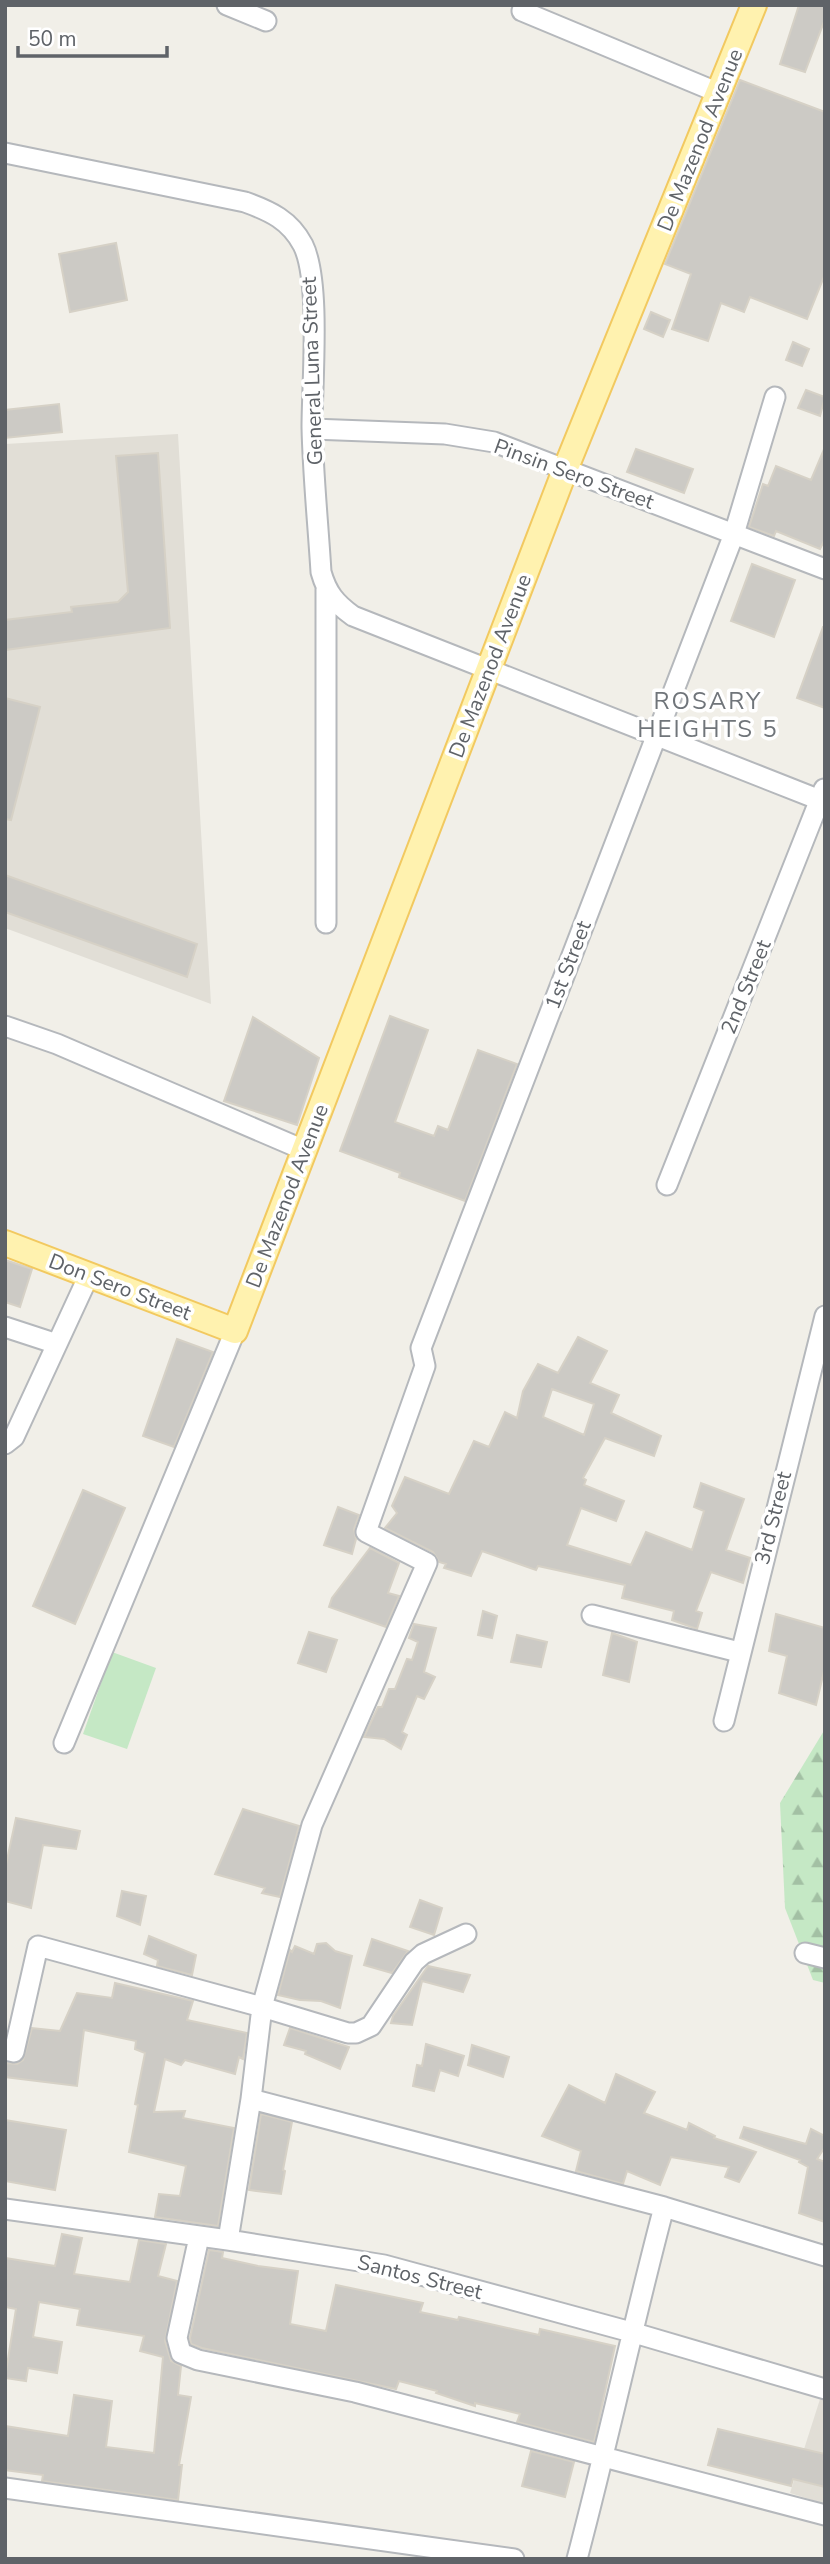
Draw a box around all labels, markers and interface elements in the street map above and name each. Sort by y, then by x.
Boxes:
scale bar [18,14,166,58]
text: 50 m [28,25,77,53]
street label: De Mazenod Avenue [651,45,749,235]
street label: General Luna Street [295,276,329,466]
street label: Pinsin Sero Street [490,432,658,516]
street label: De Mazenod Avenue [442,570,538,762]
district label: ROSARY HEIGHTS 5 [637,685,779,745]
street label: 1st Street [538,916,598,1013]
street label: 2nd Street [714,935,778,1038]
street label: De Mazenod Avenue [239,1100,335,1292]
street label: Don Sero Street [45,1247,196,1327]
street label: 3rd Street [748,1468,798,1567]
street label: Santos Street [355,2248,486,2306]

